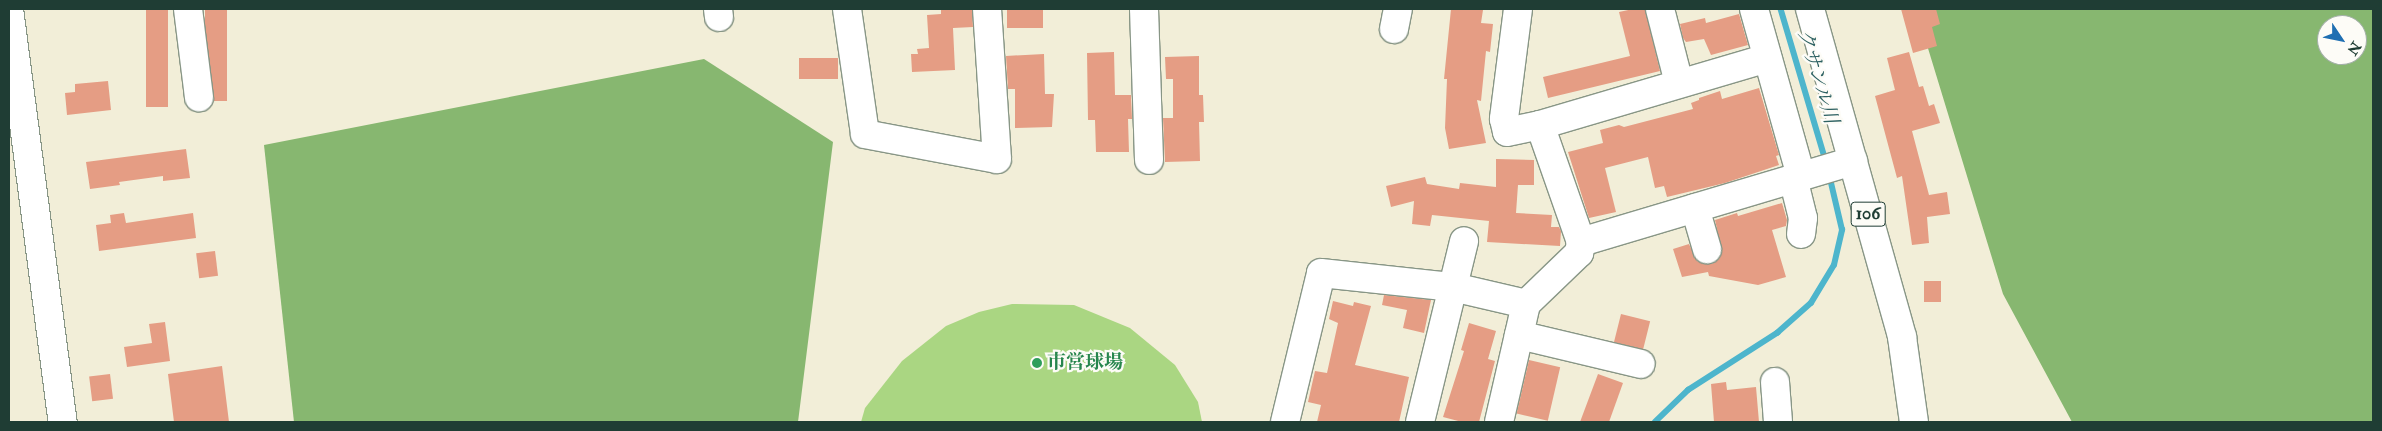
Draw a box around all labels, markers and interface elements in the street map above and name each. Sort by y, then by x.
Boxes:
north arrow [2317,15,2367,65]
water label: クサンル川 [1792,25,1844,127]
text: N [2343,38,2365,58]
road number: 106 [1850,198,1886,230]
place label: 市営球場 [1047,352,1123,374]
marker: 市営球場 [1031,357,1043,369]

